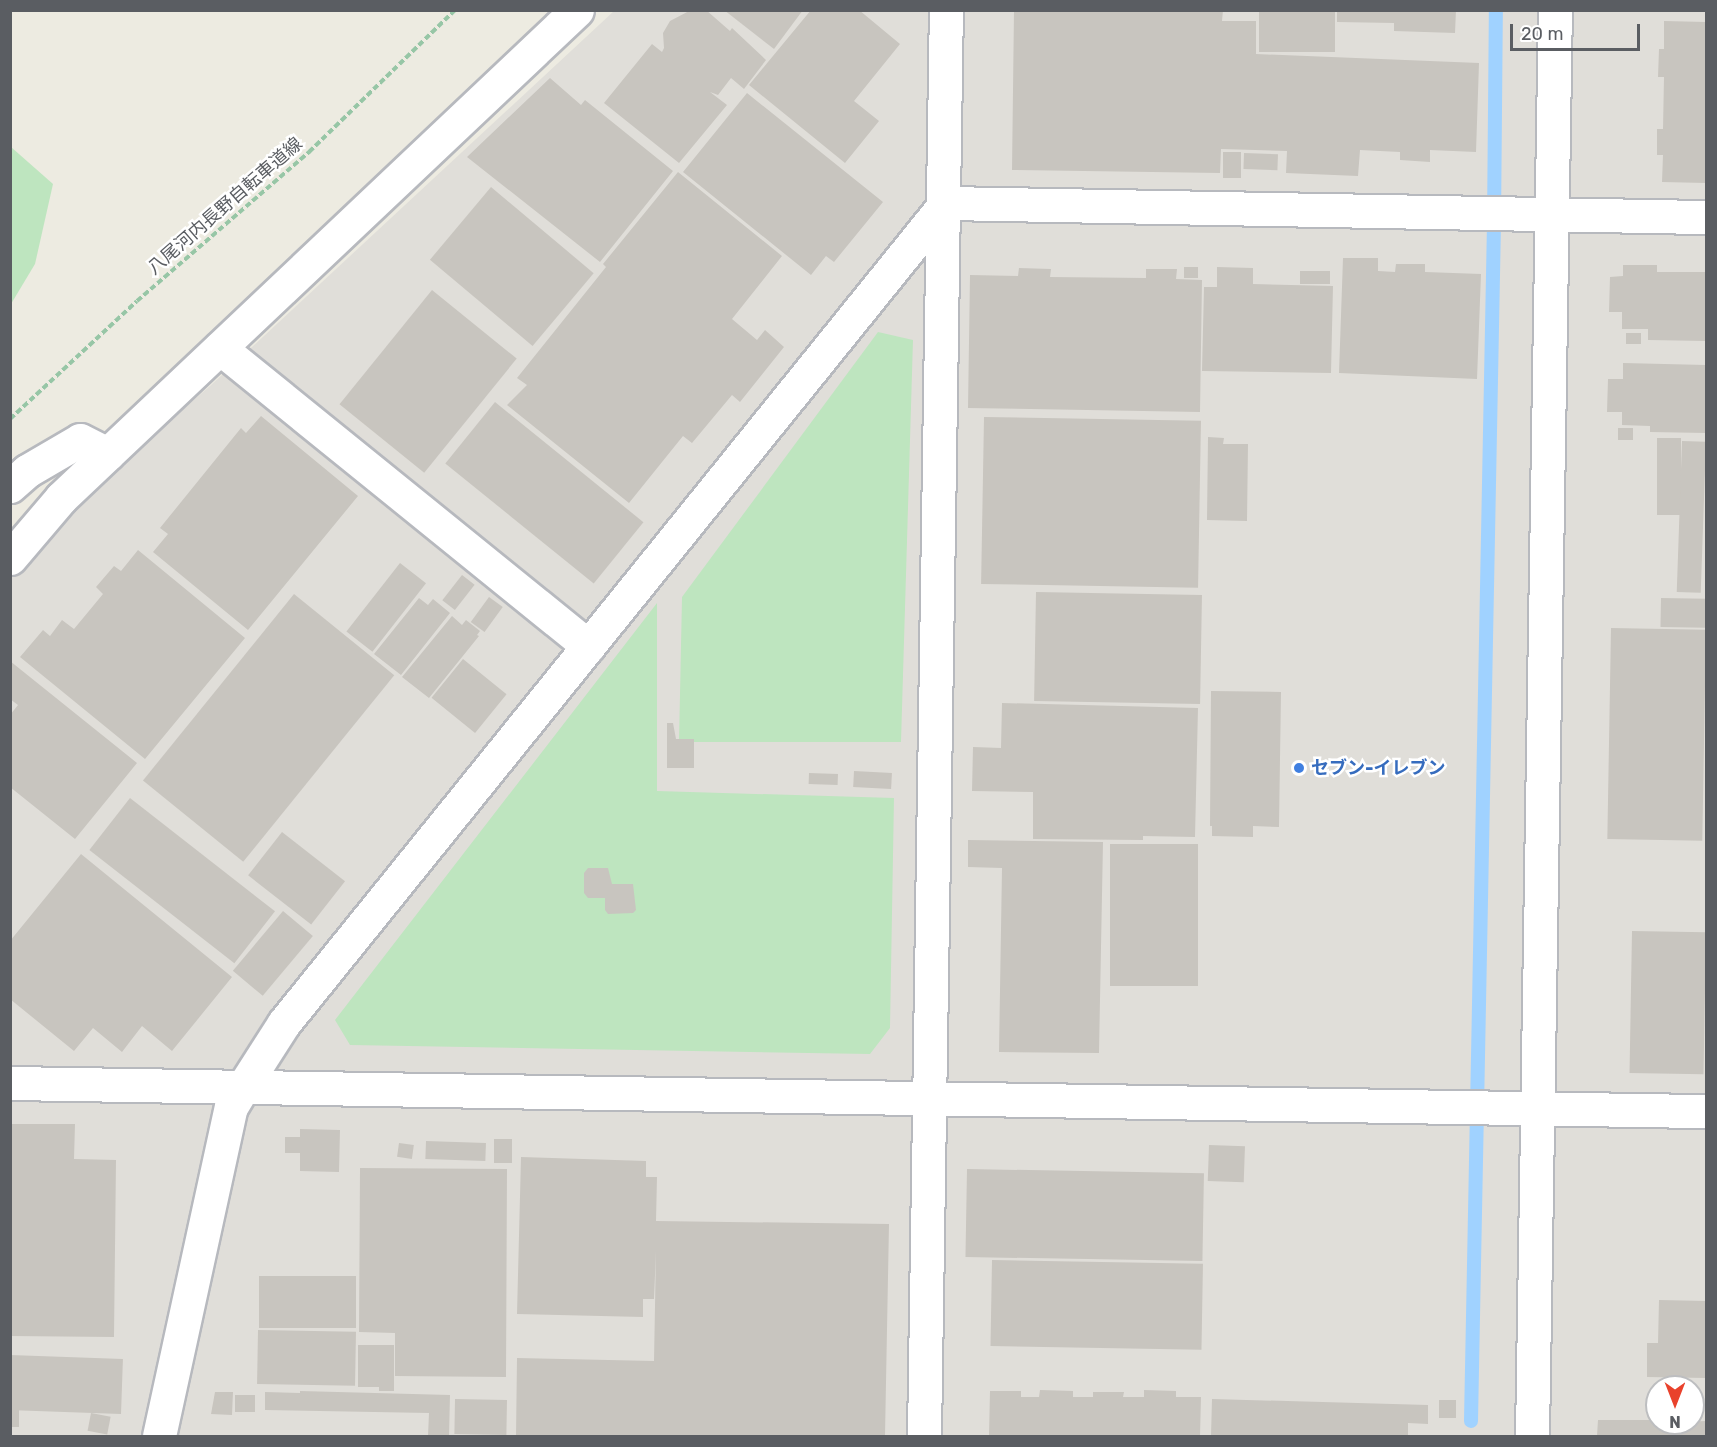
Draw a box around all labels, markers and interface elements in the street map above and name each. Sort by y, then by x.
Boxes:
scale bar [1513,12,1644,50]
text: 20 m [1521,23,1563,45]
street label: 八尾河内長野自転車道線 [143,133,307,279]
place label: セブン-イレブン [1311,757,1446,779]
marker: セブン-イレブン [1292,761,1306,775]
north arrow [1645,1375,1705,1435]
text: N [1669,1412,1681,1431]

